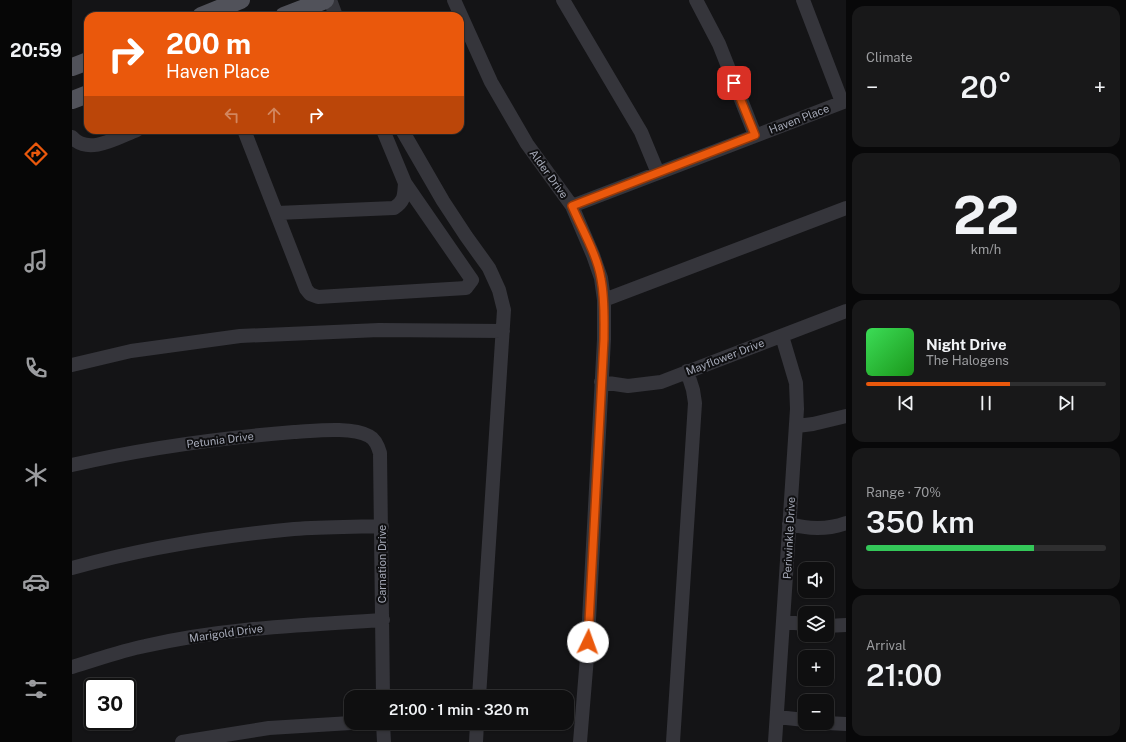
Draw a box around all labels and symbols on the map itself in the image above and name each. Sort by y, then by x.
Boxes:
pin [717,66,751,100]
street label: Haven Place [767,102,831,136]
street label: Alder Drive [527,147,571,201]
street label: Mayflower Drive [684,337,766,377]
street label: Petunia Drive [186,430,254,450]
street label: Periwinkle Drive [781,497,797,579]
street label: Carnation Drive [376,525,388,603]
position arrow [567,621,609,663]
street label: Marigold Drive [188,622,264,644]
speed limit sign: 30 [84,678,136,730]

